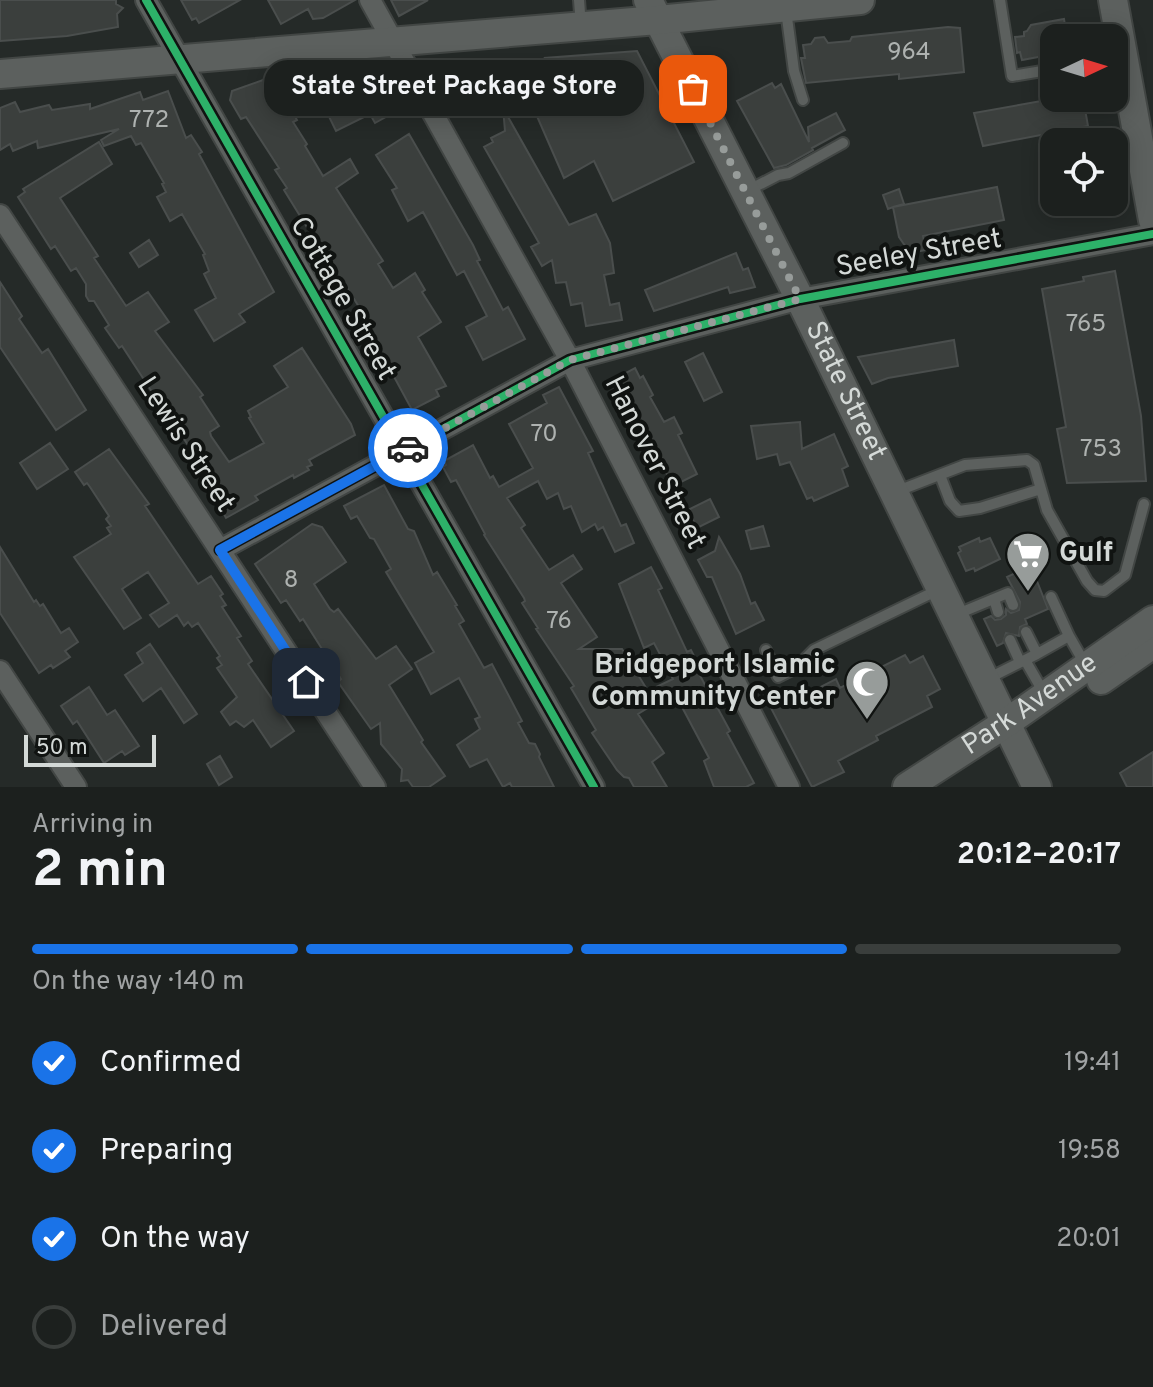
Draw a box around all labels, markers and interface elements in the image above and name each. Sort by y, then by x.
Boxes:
north arrow [1040,24,1128,112]
map controls [1040,24,1128,216]
house number: 964 [887,38,931,68]
pin [659,55,727,123]
callout: State Street Package Store [265,61,645,117]
icon: bag [671,67,715,111]
text: State Street Package Store [291,71,617,104]
house number: 772 [129,106,169,136]
button: locate [1040,128,1128,216]
street label: Cottage Street [281,211,403,387]
street label: Seeley Street [834,222,1004,286]
house number: 765 [1066,310,1106,340]
street label: State Street [796,316,894,467]
street label: Lewis Street [128,370,242,520]
street label: Hanover Street [595,370,713,556]
courier [368,408,448,488]
house number: 70 [530,420,558,450]
icon: car [386,426,430,470]
house number: 753 [1080,435,1122,465]
supermarket icon: Gulf [1004,530,1052,593]
place label: Gulf [1059,536,1113,572]
house number: 8 [284,566,298,596]
house number: 76 [546,607,572,637]
street label: Park Avenue [956,646,1105,764]
pin [272,648,340,716]
place label: Bridgeport Islamic Community Center [591,648,836,716]
mosque icon: Bridgeport Islamic Community Center [843,658,891,721]
icon: home [284,660,328,704]
scale bar [24,731,156,767]
text: 50 m [36,735,88,762]
text: Arriving in [32,809,153,842]
text: 20:12–20:17 [957,837,1121,874]
text: 2 min [32,839,168,905]
text: On the way · 140 m [32,966,244,999]
icon: check [32,1041,76,1085]
text: Confirmed [100,1045,242,1082]
text: 19:41 [1064,1047,1121,1080]
icon: check [32,1129,76,1173]
text: Preparing [100,1133,233,1170]
text: 19:58 [1058,1135,1121,1168]
icon: check [32,1217,76,1261]
text: On the way [100,1221,250,1258]
text: 20:01 [1056,1223,1121,1256]
text: Delivered [100,1309,228,1346]

